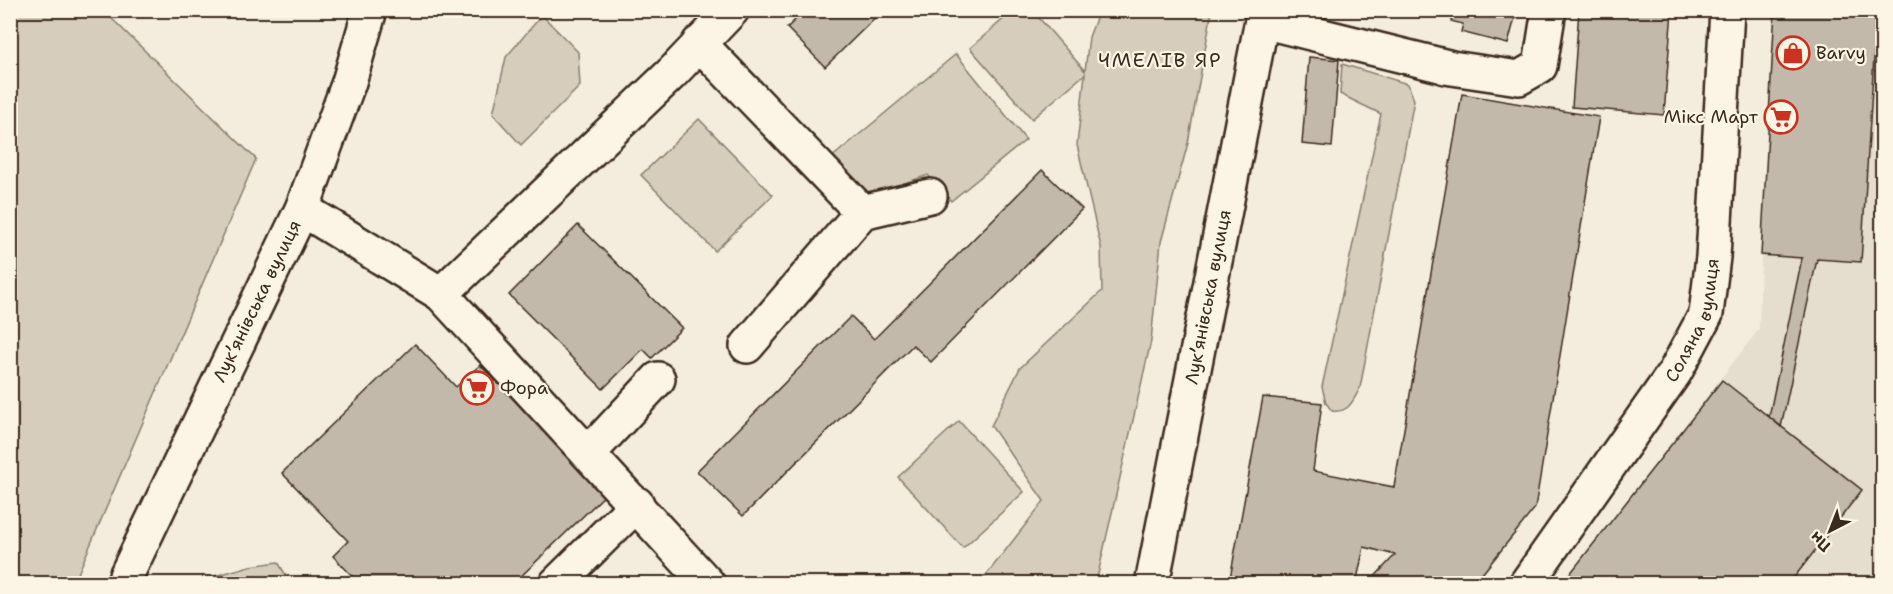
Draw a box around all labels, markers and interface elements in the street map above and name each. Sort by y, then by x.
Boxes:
shop icon: Barvy [1775,35,1811,71]
place label: Barvy [1816,41,1866,65]
district label: ЧМЕЛІВ ЯР [1098,47,1222,73]
supermarket icon: Мікс Март [1763,99,1799,135]
place label: Мікс Март [1664,105,1759,129]
street label: Лукʼянівська вулиця [1179,207,1237,387]
street label: Лукʼянівська вулиця [207,216,307,386]
street label: Соляна вулиця [1659,257,1725,387]
supermarket icon: Фора [459,370,495,406]
place label: Фора [500,376,548,400]
north arrow [1800,501,1860,561]
text: Пн [1805,527,1835,557]

